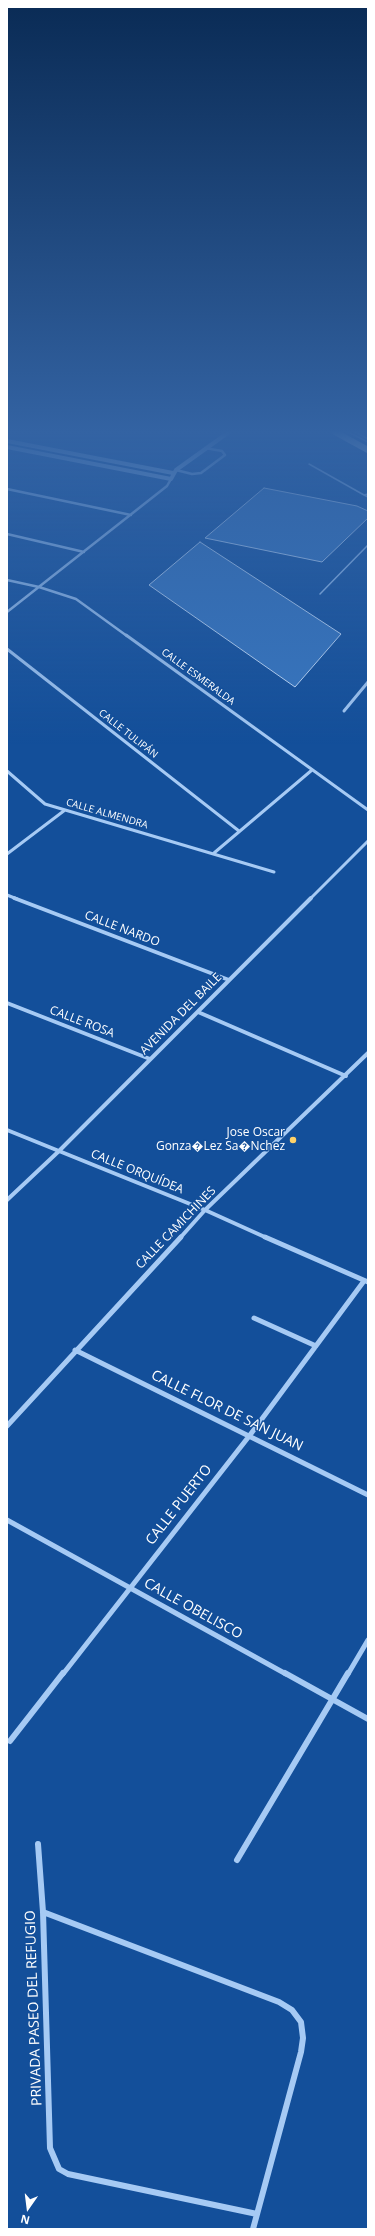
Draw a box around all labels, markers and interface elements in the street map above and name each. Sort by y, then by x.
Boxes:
street label: CALLE ESMERALDA [159,646,237,708]
street label: CALLE TULIPÁN [96,707,160,761]
street label: CALLE ALMENDRA [65,797,149,831]
street label: CALLE NARDO [82,908,162,950]
street label: AVENIDA DEL BAILE [137,970,225,1058]
street label: CALLE ROSA [48,1003,116,1041]
place label: Jose Oscar Gonza�Lez Sa�Nchez [156,1126,285,1154]
marker: Jose Oscar Gonza�Lez Sa�Nchez [288,1135,298,1145]
street label: CALLE ORQUÍDEA [89,1147,185,1197]
street label: CALLE CAMICHINES [133,1184,219,1272]
street label: CALLE FLOR DE SAN JUAN [148,1367,306,1455]
street label: CALLE PUERTO [142,1461,216,1549]
street label: CALLE OBELISCO [141,1575,245,1643]
street label: PRIVADA PASEO DEL REFUGIO [22,1910,46,2106]
north arrow [8,2188,48,2228]
text: N [19,2212,31,2228]

